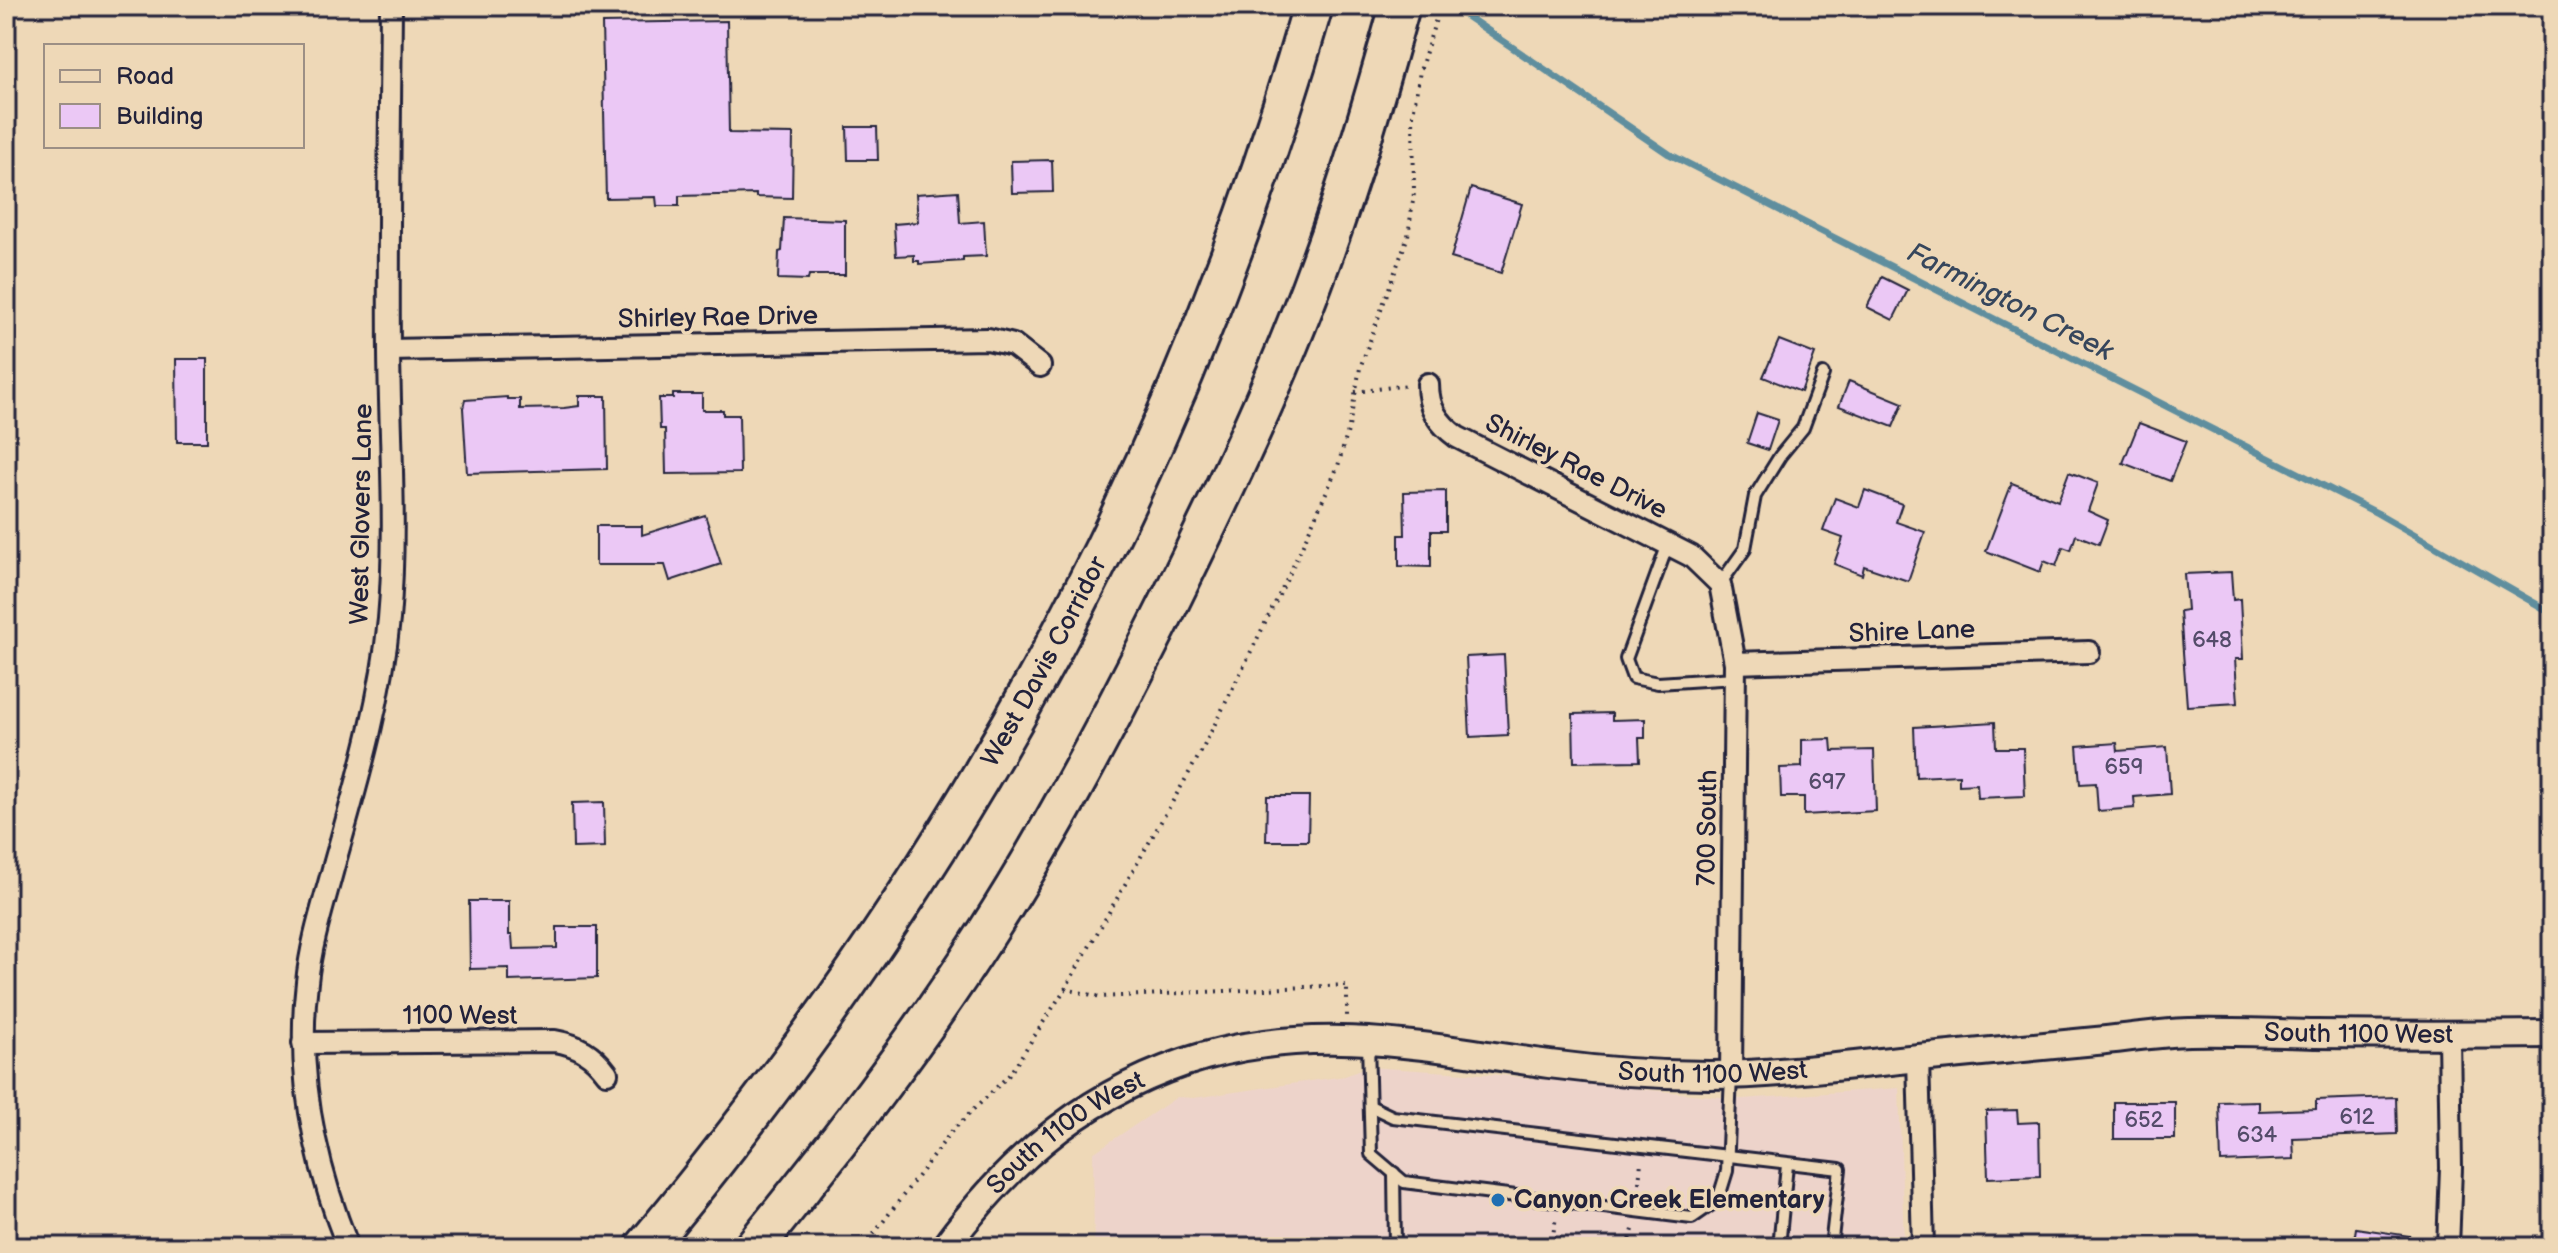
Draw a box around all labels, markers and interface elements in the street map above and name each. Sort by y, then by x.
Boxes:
legend [44,44,304,148]
text: Road [116,62,174,91]
text: Building [116,102,203,131]
water label: Farmington Creek [1902,236,2120,369]
street label: Shirley Rae Drive [618,301,818,335]
street label: West Glovers Lane [345,403,379,625]
street label: Shirley Rae Drive [1480,408,1672,526]
street label: West Davis Corridor [975,551,1114,772]
street label: Shire Lane [1848,614,1976,650]
house number: 648 [2192,627,2232,654]
house number: 659 [2105,754,2143,781]
street label: 700 South [1691,769,1725,887]
house number: 697 [1809,769,1846,796]
street label: 1100 West [402,1001,518,1032]
street label: South 1100 West [2263,1017,2453,1050]
street label: South 1100 West [1617,1054,1809,1091]
street label: South 1100 West [980,1065,1149,1201]
house number: 612 [2340,1104,2374,1131]
house number: 652 [2124,1107,2164,1134]
house number: 634 [2237,1122,2278,1149]
place label: Canyon Creek Elementary [1514,1185,1825,1216]
marker: Canyon Creek Elementary [1489,1191,1507,1209]

